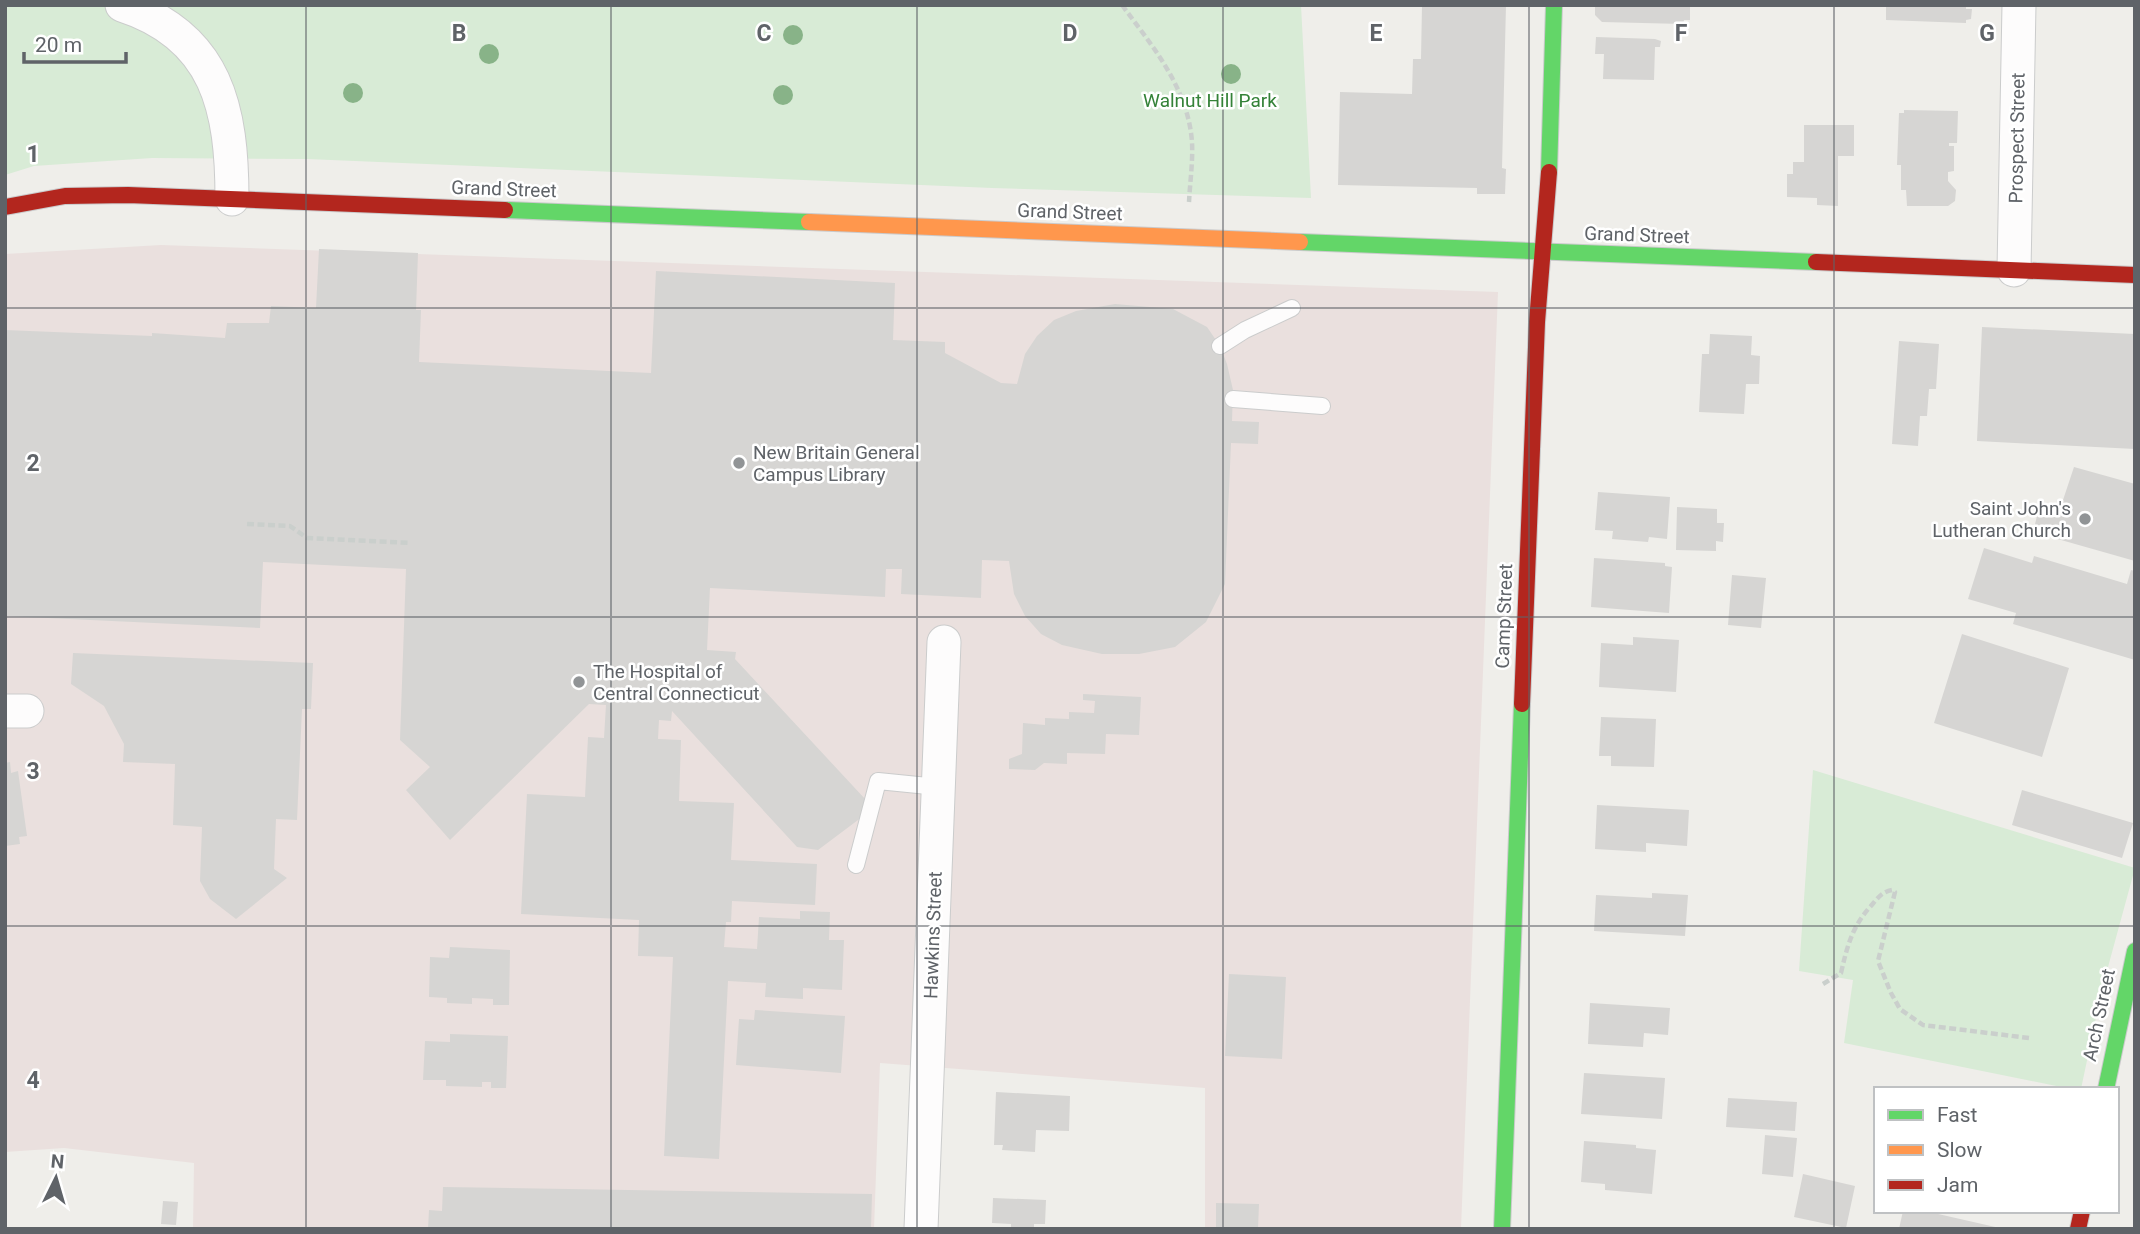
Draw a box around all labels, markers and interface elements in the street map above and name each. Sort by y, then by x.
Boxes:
text: B [452,20,466,47]
text: C [756,20,772,47]
text: D [1063,20,1077,47]
text: E [1370,20,1383,47]
text: F [1675,20,1688,47]
text: G [1979,20,1995,47]
scale bar [24,21,126,65]
text: 20 m [35,33,82,57]
street label: Prospect Street [2004,72,2030,204]
park label: Walnut Hill Park [1143,89,1277,112]
text: 1 [26,141,40,168]
street label: Grand Street [451,176,557,202]
street label: Grand Street [1017,199,1123,225]
street label: Grand Street [1584,222,1690,248]
place label: New Britain General Campus Library [753,441,920,486]
text: 2 [26,450,40,477]
marker: New Britain General Campus Library [731,455,747,471]
place label: Saint John's Lutheran Church [1932,497,2071,542]
marker: Saint John's Lutheran Church [2077,511,2093,527]
street label: Camp Street [1491,563,1517,669]
place label: The Hospital of Central Connecticut [593,660,760,705]
marker: The Hospital of Central Connecticut [571,674,587,690]
text: 3 [26,758,40,785]
street label: Hawkins Street [919,871,947,999]
street label: Arch Street [2078,967,2120,1063]
text: 4 [26,1067,40,1094]
legend [1874,1087,2119,1213]
text: Fast [1937,1103,1978,1127]
text: Slow [1937,1138,1983,1162]
north arrow [21,1143,91,1213]
text: N [50,1150,65,1174]
text: Jam [1937,1173,1978,1197]

